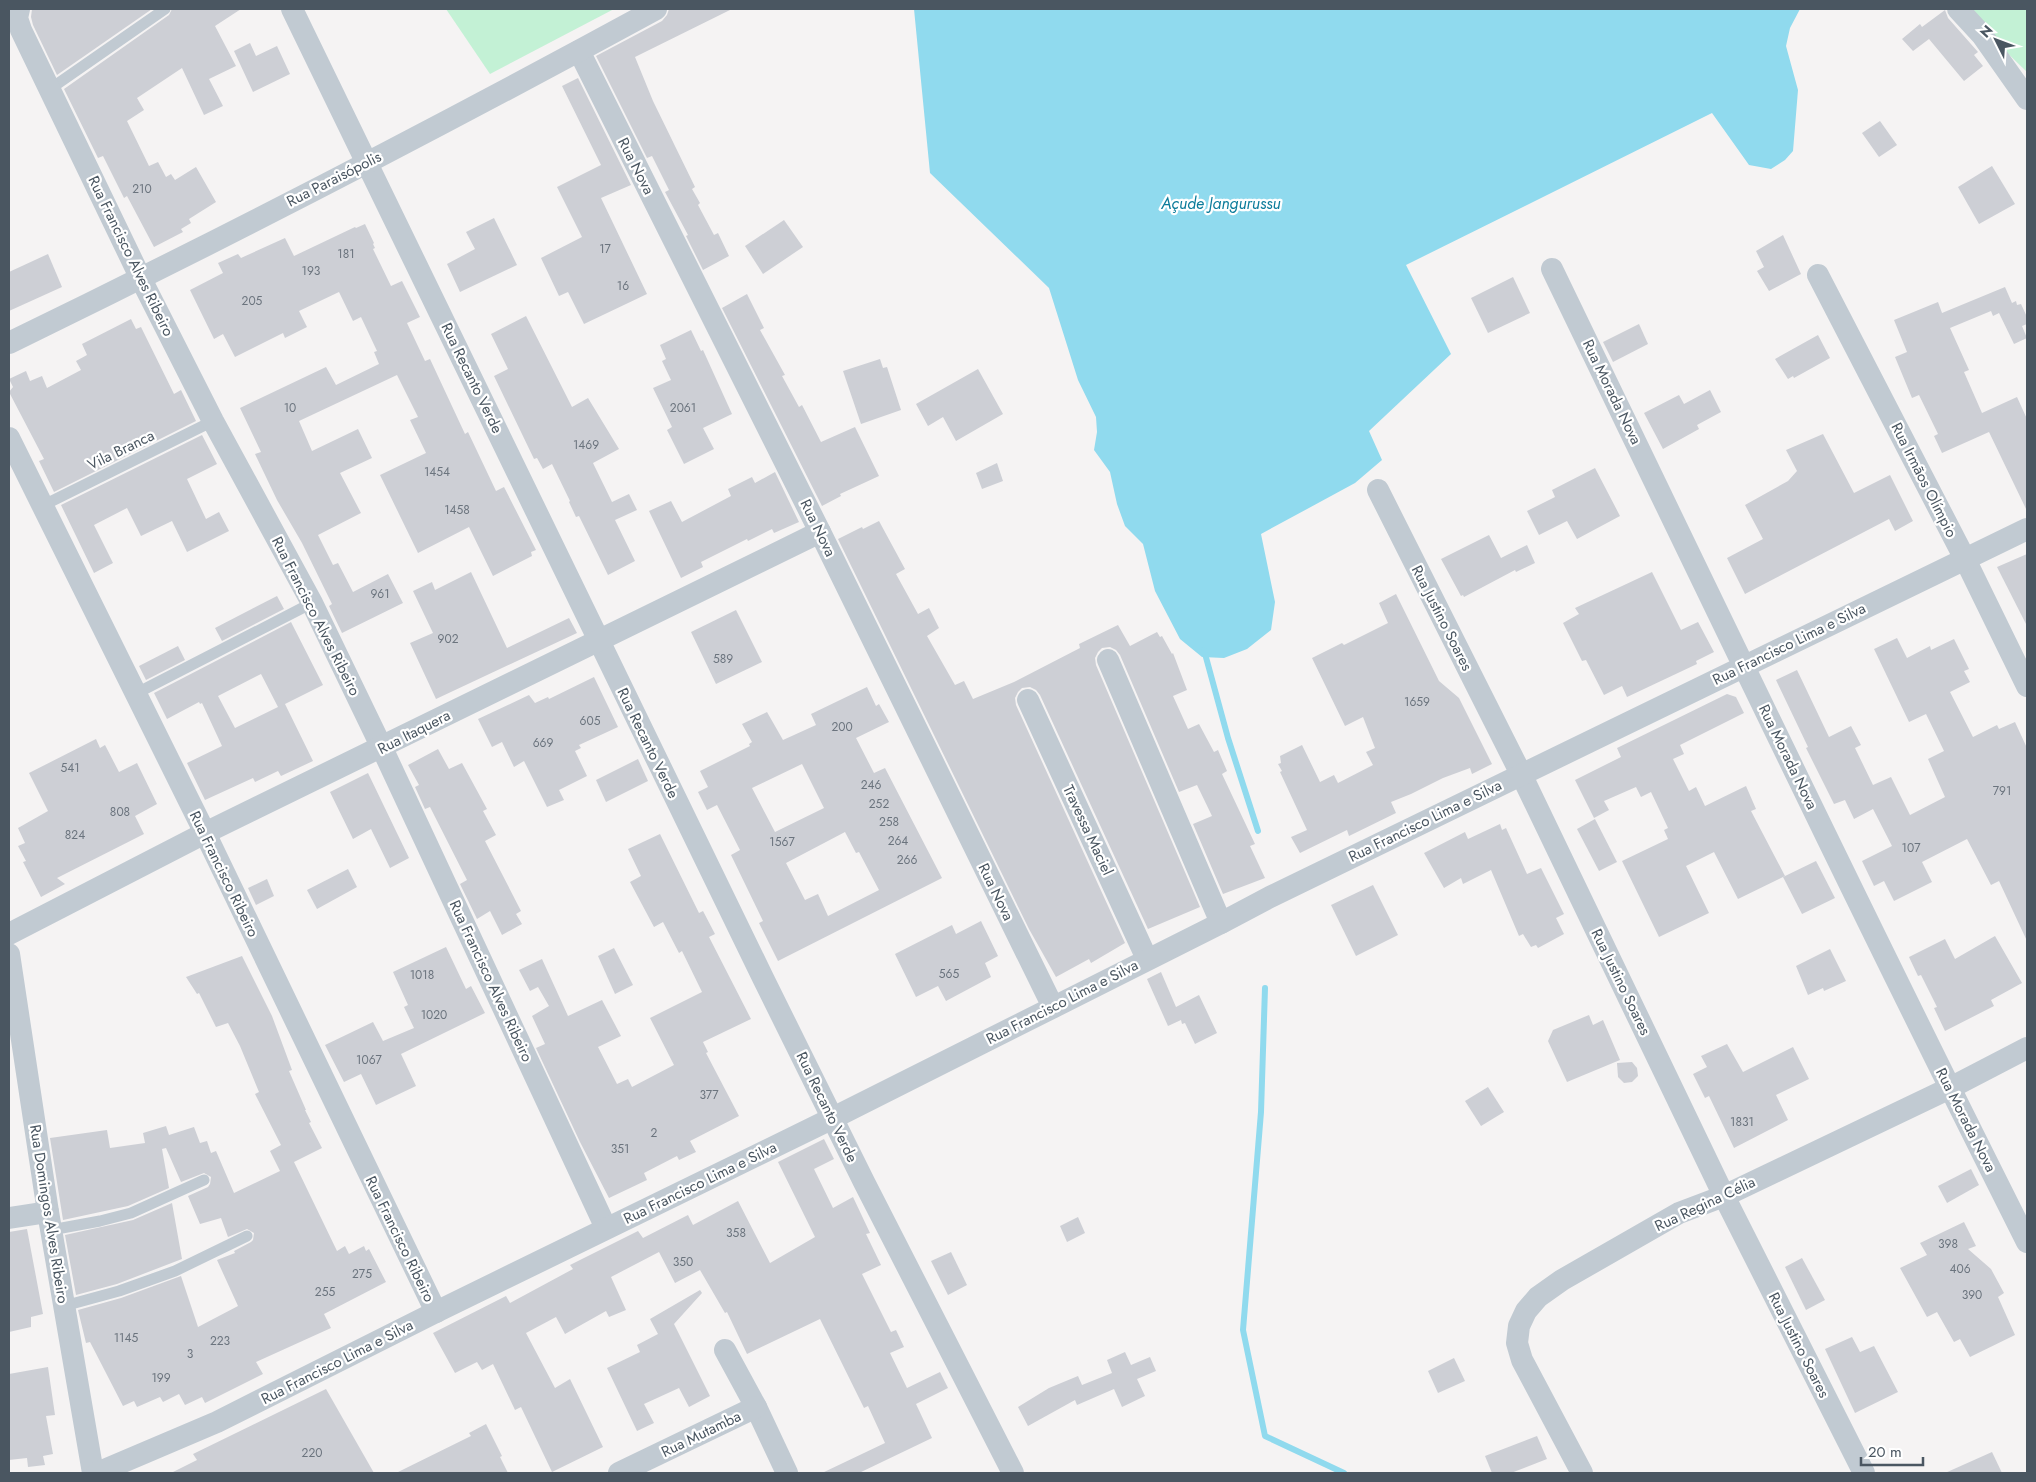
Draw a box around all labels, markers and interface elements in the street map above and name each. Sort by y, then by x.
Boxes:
north arrow [1971,15,2021,65]
text: N [1975,20,1997,42]
street label: Rua Nova [612,134,660,198]
street label: Rua Paraisópolis [283,146,385,212]
street label: Rua Francisco Alves Ribeiro [83,172,179,340]
house number: 210 [132,180,152,198]
water label: Açude Jangurussu [1160,192,1281,215]
house number: 17 [599,240,612,258]
house number: 181 [337,245,355,263]
house number: 193 [302,262,321,280]
house number: 16 [617,277,629,295]
house number: 205 [242,292,263,310]
street label: Rua Recanto Verde [436,319,508,437]
street label: Rua Morada Nova [1577,336,1647,448]
house number: 10 [284,399,296,417]
house number: 2061 [670,399,696,417]
street label: Rua Irmãos Olímpio [1886,419,1962,541]
street label: Vila Branca [84,424,158,476]
house number: 1469 [573,436,599,454]
house number: 1454 [424,463,450,481]
street label: Rua Nova [795,496,841,560]
house number: 1458 [444,501,470,519]
street label: Rua Francisco Alves Ribeiro [266,533,366,699]
street label: Rua Justino Soares [1406,561,1478,675]
house number: 961 [370,585,390,603]
street label: Rua Francisco Lima e Silva [1709,597,1869,691]
house number: 902 [438,630,459,648]
house number: 589 [713,650,733,668]
street label: Rua Recanto Verde [612,684,684,802]
house number: 1659 [1404,693,1430,711]
street label: Rua Morada Nova [1753,701,1823,813]
street label: Rua Itaquera [374,704,454,760]
house number: 605 [580,712,601,730]
house number: 200 [831,718,853,736]
house number: 669 [533,734,553,752]
house number: 541 [60,759,80,777]
street label: Rua Francisco Lima e Silva [1345,774,1505,868]
house number: 246 [861,776,881,794]
street label: Travessa Maciel [1057,781,1119,879]
house number: 791 [1993,782,2011,800]
house number: 252 [869,795,889,813]
house number: 808 [110,803,130,821]
street label: Rua Francisco Ribeiro [184,807,264,941]
house number: 258 [879,813,899,831]
house number: 824 [65,826,85,844]
house number: 264 [888,832,908,850]
house number: 1567 [769,833,795,851]
house number: 107 [1902,839,1921,857]
house number: 266 [897,851,917,869]
street label: Rua Nova [973,860,1019,924]
street label: Rua Francisco Alves Ribeiro [444,897,538,1065]
street label: Rua Justino Soares [1586,925,1656,1039]
street label: Rua Francisco Lima e Silva [982,954,1142,1050]
house number: 565 [939,965,959,983]
house number: 1018 [410,966,434,984]
house number: 1020 [421,1006,447,1024]
street label: Rua Recanto Verde [791,1048,863,1166]
house number: 1067 [356,1051,383,1069]
street label: Rua Morada Nova [1930,1064,2002,1176]
house number: 377 [700,1086,719,1104]
house number: 1831 [1730,1113,1754,1131]
street label: Rua Domingos Alves Ribeiro [24,1123,74,1305]
house number: 2 [651,1124,658,1142]
street label: Rua Francisco Lima e Silva [620,1136,780,1230]
house number: 351 [611,1140,629,1158]
street label: Rua Regina Célia [1651,1171,1759,1237]
street label: Rua Francisco Ribeiro [360,1172,440,1306]
house number: 358 [726,1224,746,1242]
house number: 398 [1938,1235,1958,1253]
house number: 350 [673,1253,693,1271]
house number: 406 [1949,1260,1971,1278]
house number: 275 [352,1265,372,1283]
house number: 255 [315,1283,335,1301]
house number: 390 [1962,1286,1982,1304]
street label: Rua Justino Soares [1763,1288,1835,1402]
street label: Rua Francisco Lima e Silva [257,1314,417,1410]
house number: 1145 [114,1329,139,1347]
house number: 223 [210,1332,231,1350]
house number: 3 [187,1345,194,1363]
house number: 199 [151,1369,171,1387]
street label: Rua Mutamba [657,1405,745,1463]
scale bar [1861,1434,1924,1466]
text: 20 m [1868,1441,1902,1463]
house number: 220 [302,1444,322,1462]

